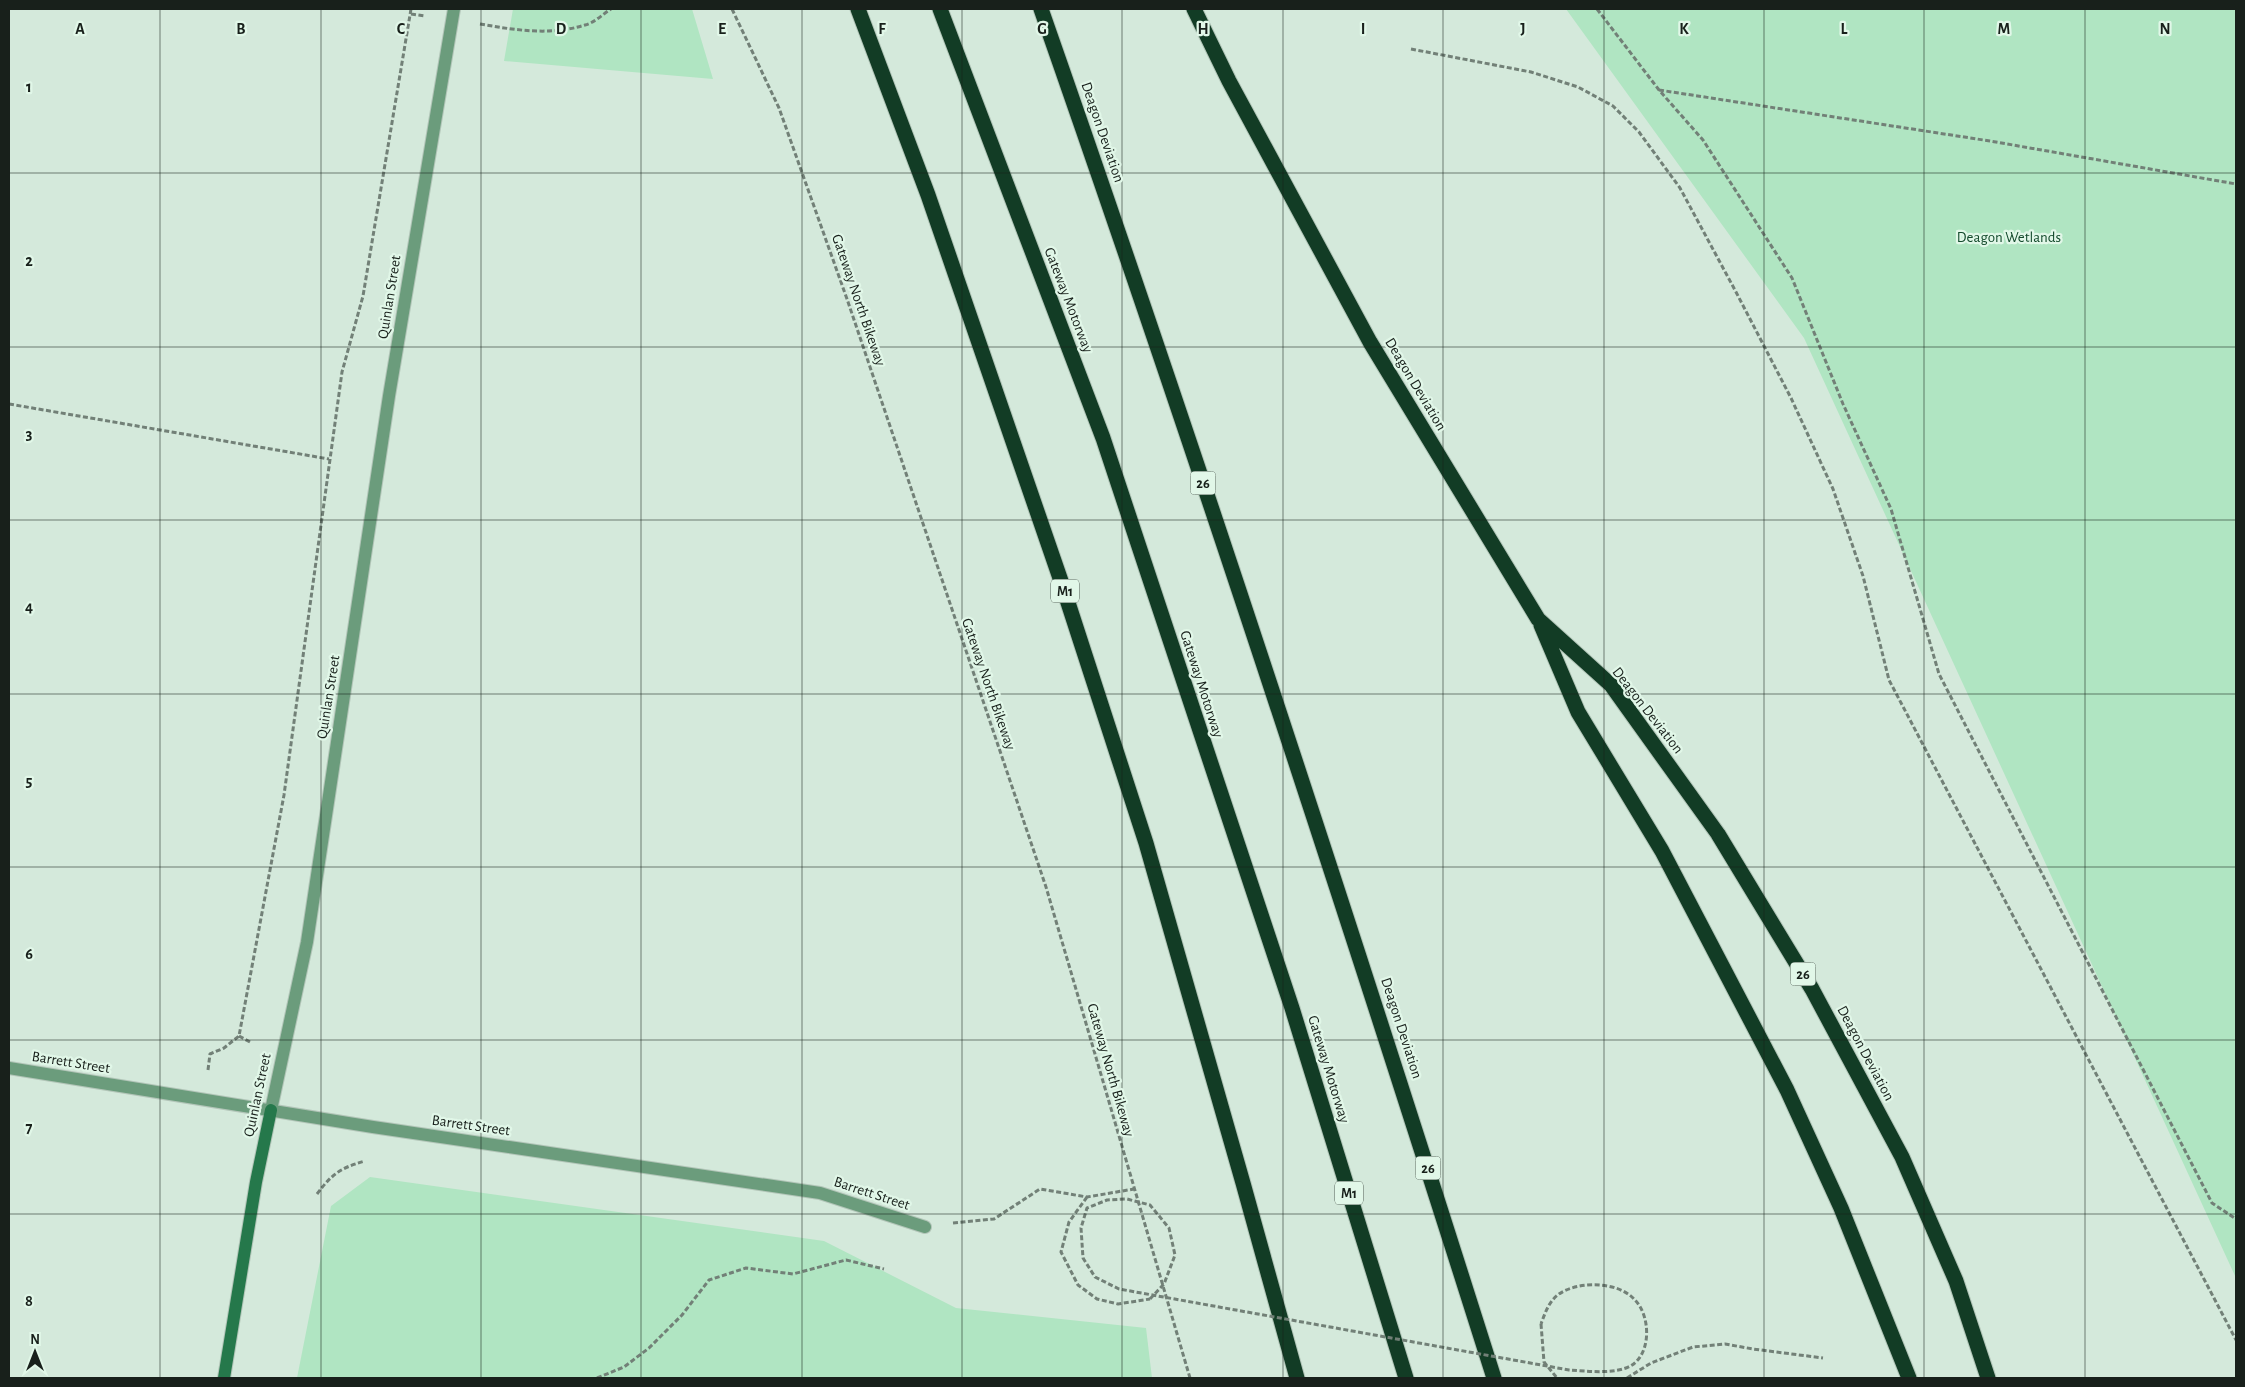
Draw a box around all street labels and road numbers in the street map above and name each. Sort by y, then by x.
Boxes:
street label: Deagon Deviation [1078,80,1127,184]
street label: Gateway North Bikeway [829,232,888,368]
street label: Gateway Motorway [1042,245,1096,355]
street label: Quinlan Street [375,254,404,340]
street label: Deagon Deviation [1382,335,1449,433]
road number: 26 [1190,472,1216,494]
road number: M1 [1051,580,1079,602]
street label: Gateway North Bikeway [959,616,1018,752]
street label: Gateway Motorway [1177,629,1226,740]
street label: Quinlan Street [314,654,343,740]
street label: Deagon Deviation [1609,664,1686,756]
road number: 26 [1790,962,1816,986]
street label: Deagon Deviation [1378,976,1425,1080]
street label: Gateway North Bikeway [1084,1002,1137,1139]
street label: Deagon Deviation [1834,1003,1897,1103]
street label: Gateway Motorway [1305,1014,1352,1125]
street label: Barrett Street [31,1049,111,1076]
street label: Quinlan Street [241,1052,274,1138]
street label: Barrett Street [431,1113,511,1138]
road number: 26 [1416,1156,1440,1180]
street label: Barrett Street [832,1174,912,1213]
road number: M1 [1335,1182,1363,1204]

